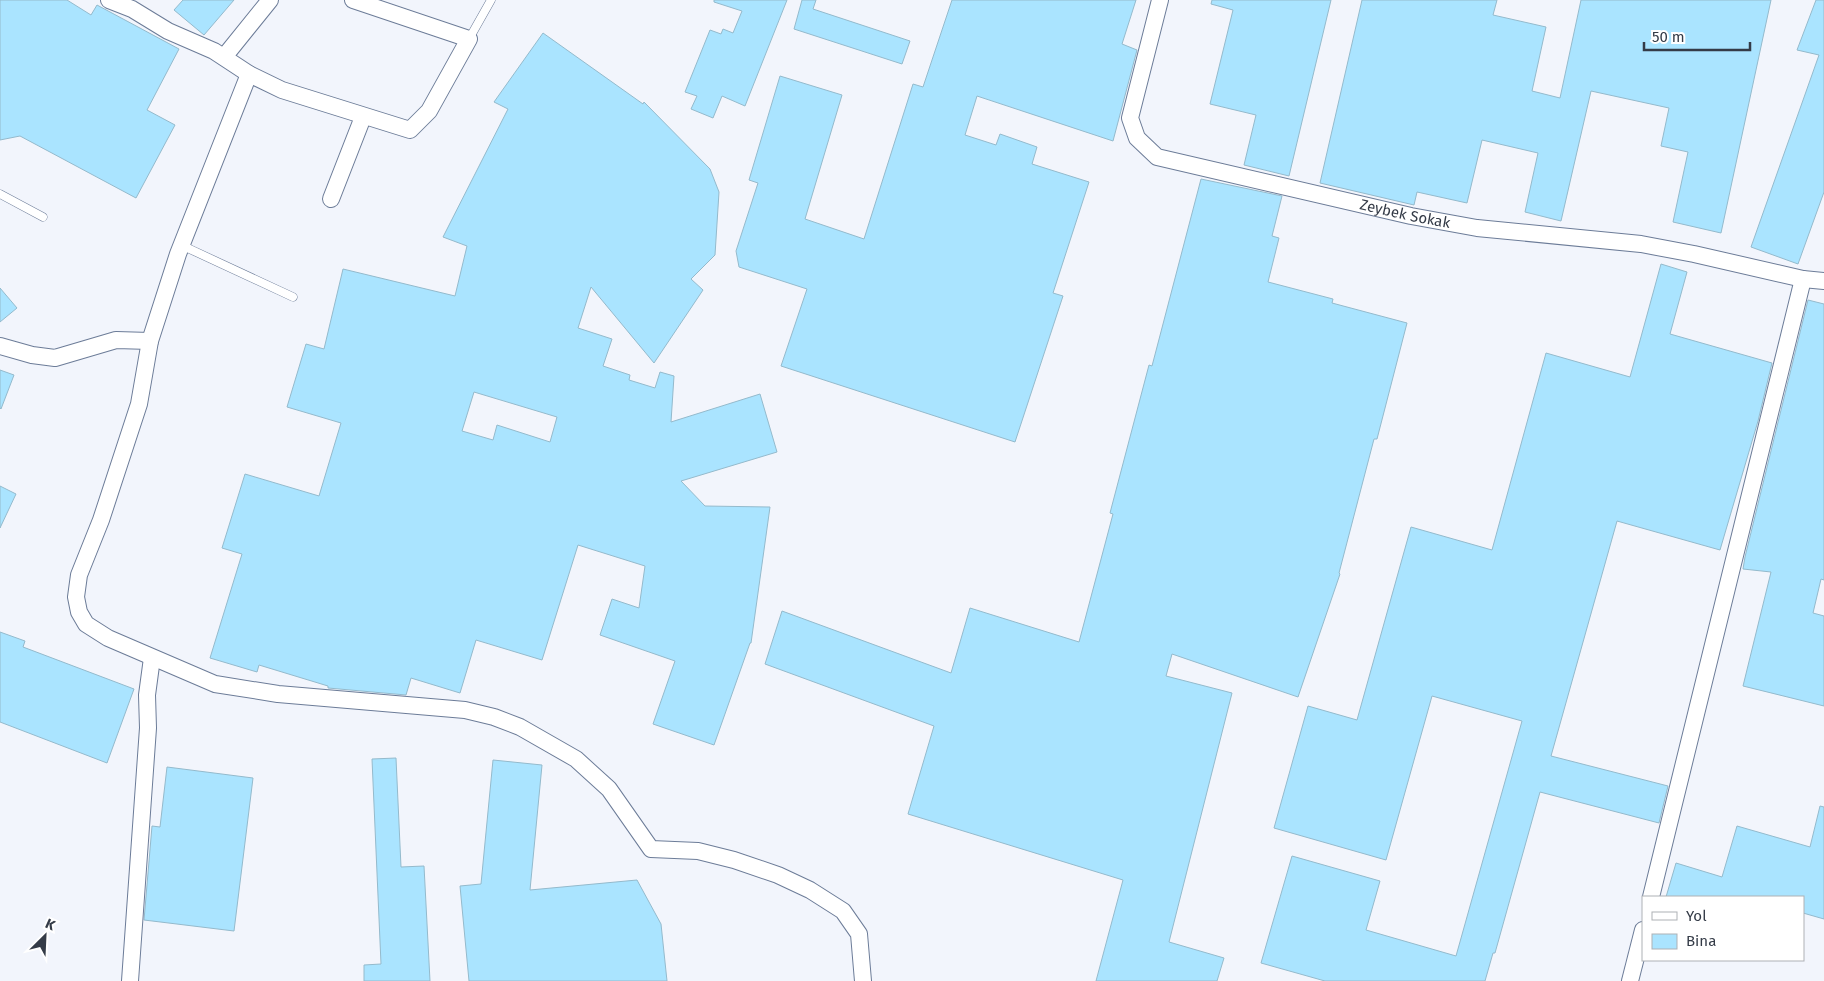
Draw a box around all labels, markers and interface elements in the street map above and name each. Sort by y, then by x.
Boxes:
scale bar [1644,20,1750,52]
text: 50 m [1652,28,1685,46]
street label: Zeybek Sokak [1358,195,1452,232]
legend [1642,896,1804,961]
text: Yol [1686,907,1707,925]
north arrow [20,911,70,961]
text: K [43,915,59,935]
text: Bina [1686,932,1716,950]

